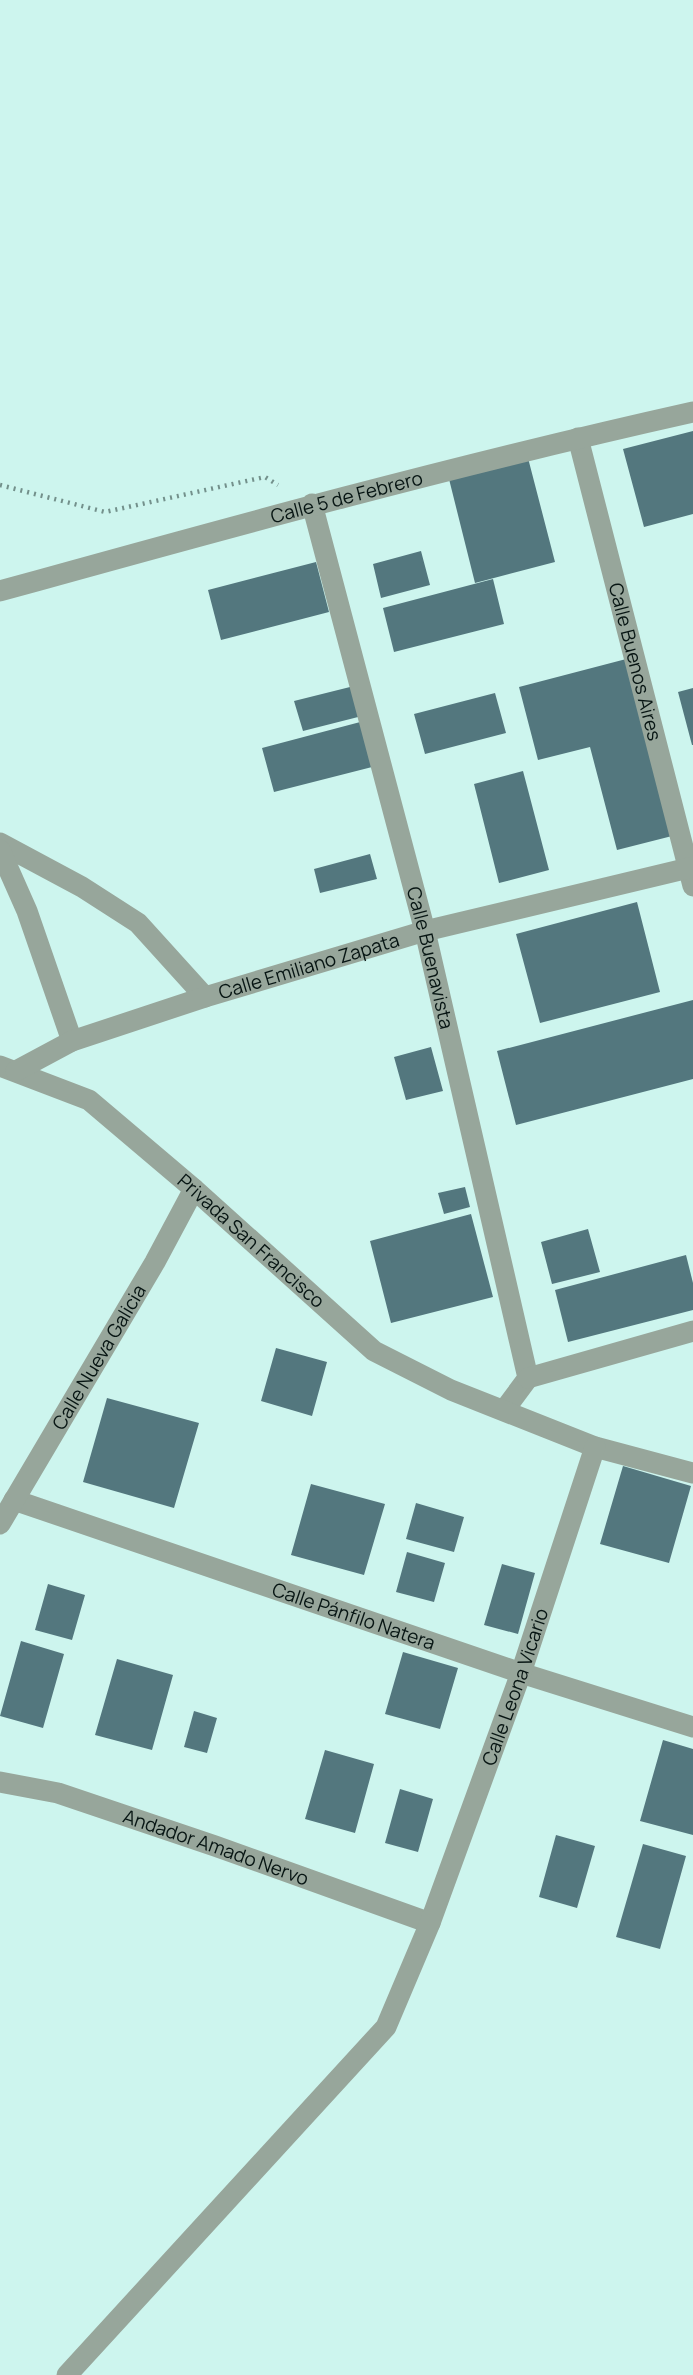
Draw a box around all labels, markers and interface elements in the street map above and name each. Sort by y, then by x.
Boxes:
street label: Calle 5 de Febrero [267,465,425,529]
street label: Calle Buenos Aires [603,580,668,744]
street label: Calle Buenavista [401,884,460,1031]
street label: Calle Emiliano Zapata [215,926,402,1005]
street label: Privada San Francisco [172,1168,330,1314]
street label: Calle Nueva Galicia [46,1280,152,1434]
street label: Calle Pánfilo Natera [269,1576,439,1656]
street label: Calle Leona Vicario [475,1605,554,1769]
street label: Andador Amado Nervo [120,1803,312,1892]

